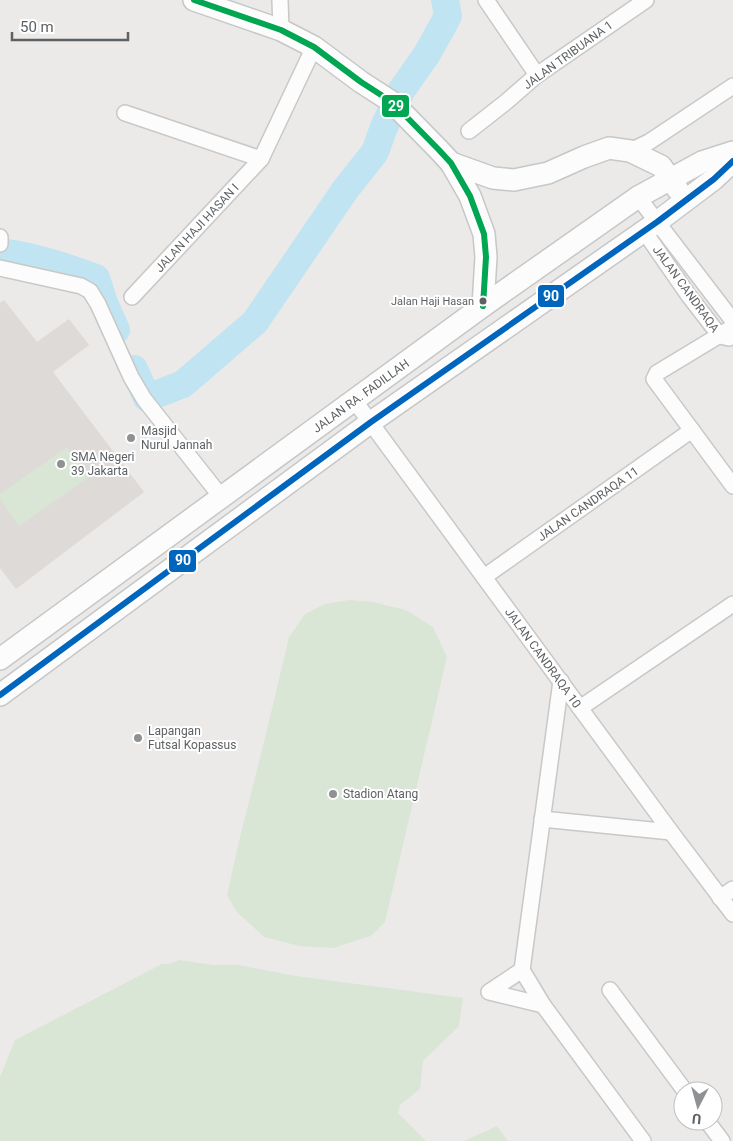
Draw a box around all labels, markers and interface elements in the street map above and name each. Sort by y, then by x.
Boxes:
scale bar [12,10,129,42]
text: 50 m [20,18,54,36]
street label: JALAN TRIBUANA 1 [521,18,615,92]
line badge: 29 [381,94,410,118]
text: 29 [388,98,404,114]
street label: JALAN HAJI HASAN I [152,181,242,275]
street label: JALAN CANDRAQA [650,243,722,335]
line badge: 90 [537,284,565,308]
text: 90 [543,288,559,304]
place label: Jalan Haji Hasan [391,295,474,308]
marker: Jalan Haji Hasan [478,296,488,306]
street label: JALAN RA. FADILLAH [310,356,412,436]
place label: Masjid Nurul Jannah [141,424,212,452]
marker: Masjid Nurul Jannah [125,432,137,444]
place label: SMA Negeri 39 Jakarta [71,450,135,478]
marker: SMA Negeri 39 Jakarta [55,458,67,470]
street label: JALAN CANDRAQA 11 [535,464,641,544]
line badge: 90 [168,549,197,573]
text: 90 [175,552,191,568]
street label: JALAN CANDRAQA 10 [502,605,584,711]
place label: Lapangan Futsal Kopassus [148,724,236,752]
marker: Lapangan Futsal Kopassus [132,732,144,744]
place label: Stadion Atang [343,787,418,801]
marker: Stadion Atang [327,788,339,800]
north arrow [673,1081,723,1131]
text: U [691,1110,702,1127]

